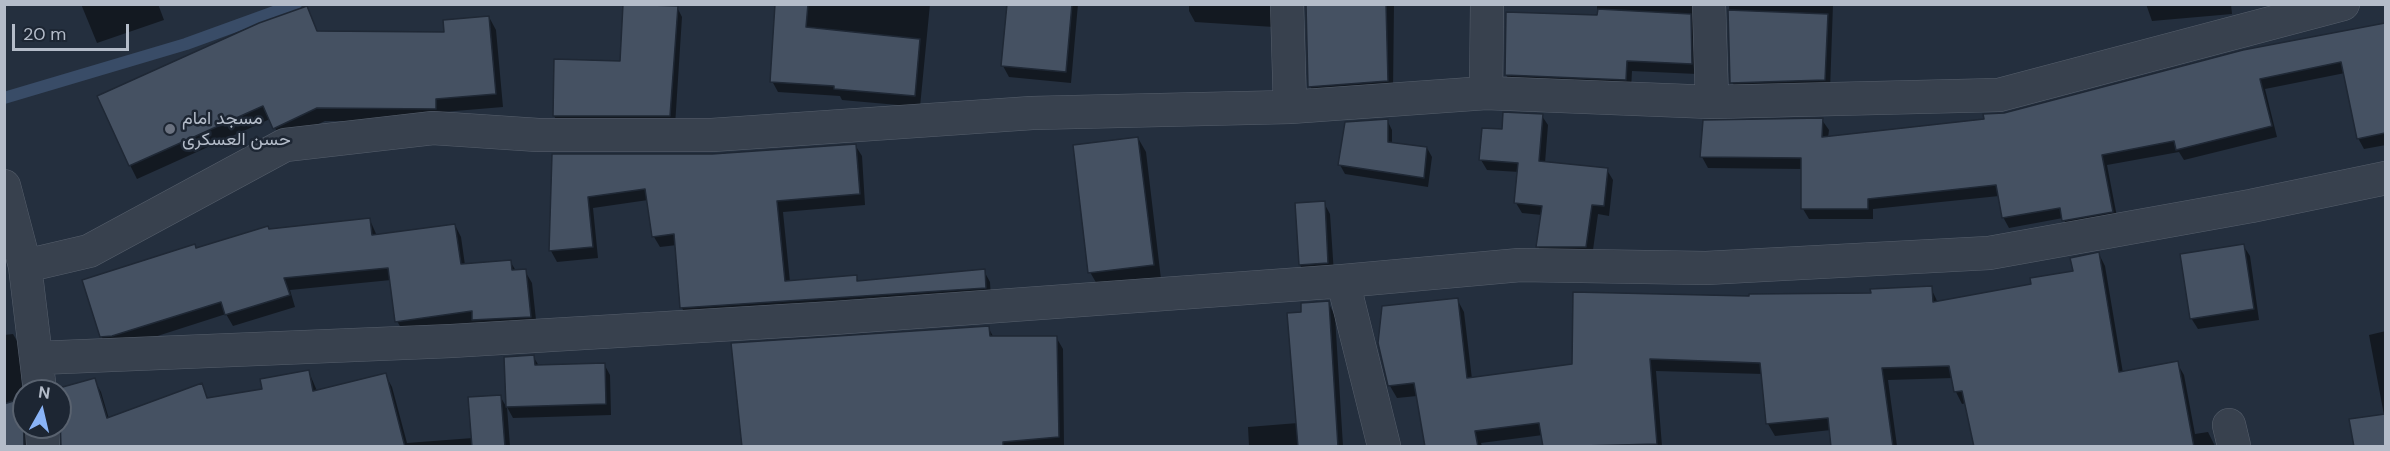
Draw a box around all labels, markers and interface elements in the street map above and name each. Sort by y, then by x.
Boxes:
scale bar [15,12,132,50]
text: 20 m [23,22,66,46]
place label: مسجد امام حسن العسکری [182,108,291,150]
marker: مسجد امام حسن العسکری [163,122,177,136]
north arrow [12,379,72,439]
text: N [37,381,52,404]

